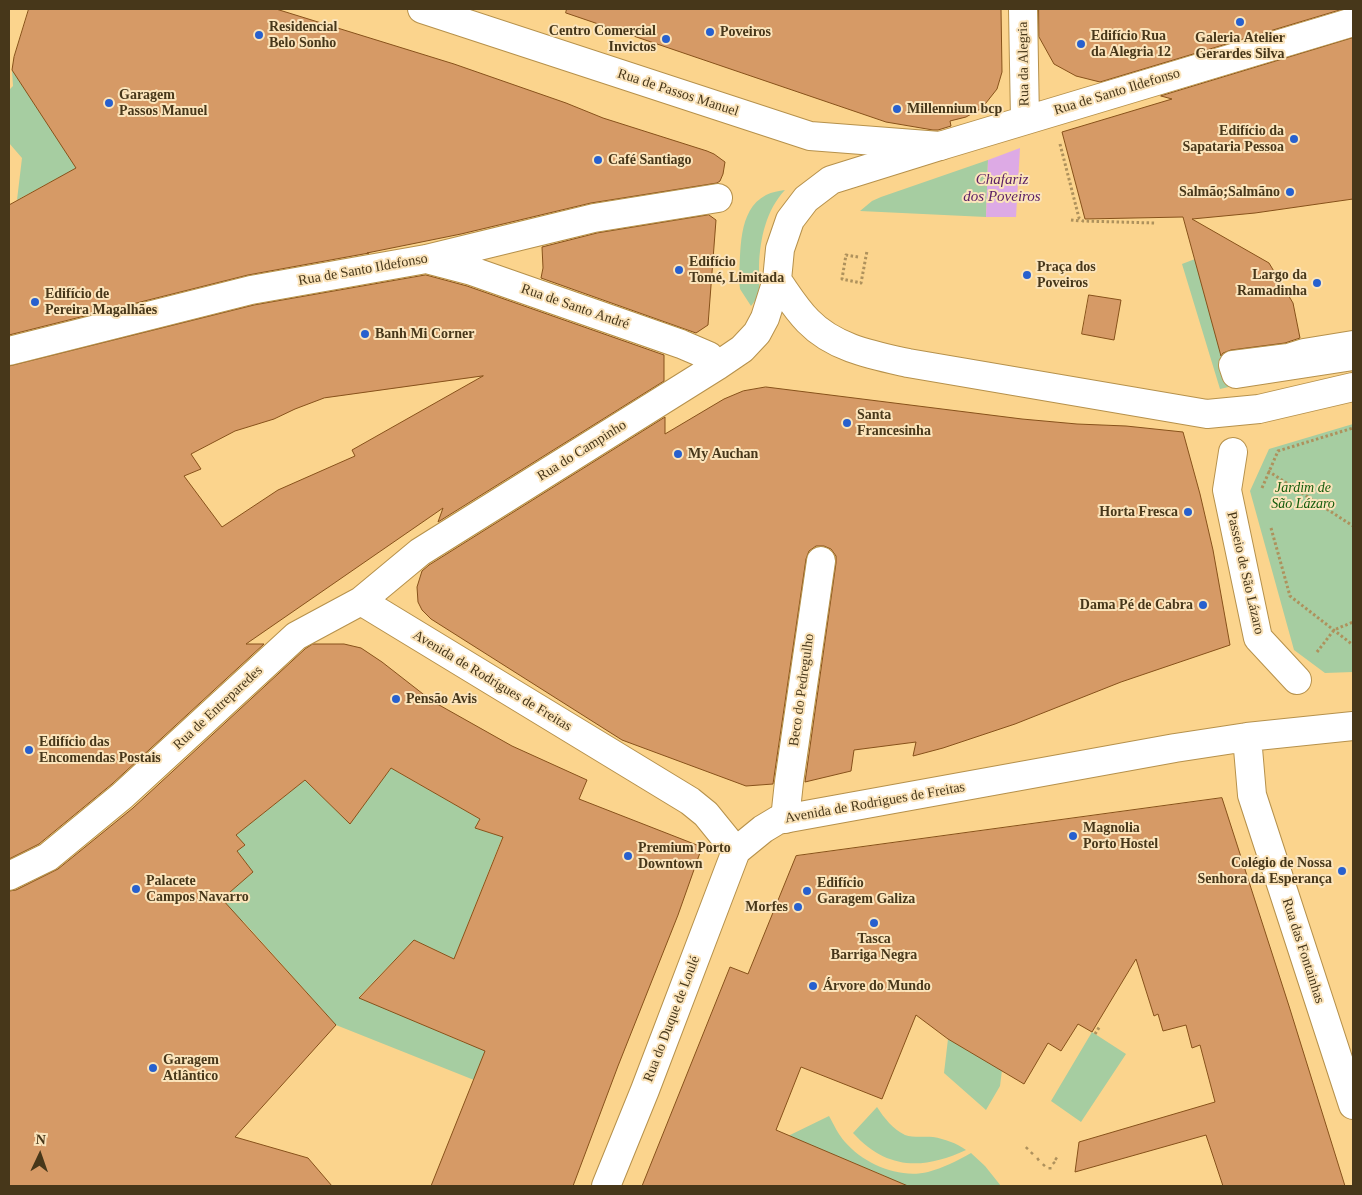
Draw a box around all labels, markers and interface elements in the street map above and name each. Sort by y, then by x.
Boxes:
marker: Galeria Atelier Gerardes Silva [1234,16,1246,28]
place label: Residencial Belo Sonho [269,19,337,52]
street label: Rua da Alegria [1015,21,1033,107]
place label: Centro Comercial Invictos [549,23,656,56]
place label: Poveiros [720,24,771,40]
marker: Poveiros [704,26,716,38]
place label: Edifício Rua da Alegria 12 [1091,28,1171,60]
marker: Residencial Belo Sonho [253,29,265,41]
place label: Galeria Atelier Gerardes Silva [1195,30,1285,62]
marker: Centro Comercial Invictos [660,33,672,45]
marker: Edifício Rua da Alegria 12 [1075,38,1087,50]
street label: Rua de Passos Manuel [615,65,741,121]
street label: Rua de Santo Ildefonso [1052,65,1182,119]
place label: Garagem Passos Manuel [119,87,207,120]
marker: Garagem Passos Manuel [103,97,115,109]
place label: Millennium bcp [907,101,1002,117]
marker: Millennium bcp [891,103,903,115]
place label: Edifício da Sapataria Pessoa [1182,123,1284,156]
marker: Edifício da Sapataria Pessoa [1288,133,1300,145]
place label: Café Santiago [608,152,692,168]
marker: Café Santiago [592,154,604,166]
water label: Chafariz dos Poveiros [963,171,1041,206]
place label: Salmão;Salmãno [1179,184,1280,200]
marker: Salmão;Salmãno [1284,186,1296,198]
street label: Rua de Santo Ildefonso [297,250,429,290]
place label: Edifício Tomé, Limitada [689,254,784,286]
place label: Praça dos Poveiros [1037,259,1096,292]
marker: Edifício Tomé, Limitada [673,264,685,276]
place label: Largo da Ramadinha [1237,267,1307,300]
marker: Praça dos Poveiros [1021,269,1033,281]
marker: Largo da Ramadinha [1311,277,1323,289]
street label: Rua de Santo André [519,281,631,333]
place label: Edifício de Pereira Magalhães [45,286,157,318]
marker: Edifício de Pereira Magalhães [29,296,41,308]
place label: Banh Mi Corner [375,326,475,342]
marker: Banh Mi Corner [359,328,371,340]
place label: Santa Francesinha [857,407,931,440]
street label: Rua do Campinho [534,417,630,485]
marker: Santa Francesinha [841,417,853,429]
place label: My Auchan [688,446,758,462]
marker: My Auchan [672,448,684,460]
park label: Jardim de São Lázaro [1271,480,1335,512]
place label: Horta Fresca [1099,504,1178,520]
marker: Horta Fresca [1182,506,1194,518]
street label: Passeio de São Lázaro [1223,510,1267,636]
place label: Dama Pé de Cabra [1080,597,1193,613]
marker: Dama Pé de Cabra [1197,599,1209,611]
street label: Avenida de Rodrigues de Freitas [409,627,575,735]
street label: Beco do Pedregulho [786,633,818,747]
street label: Rua de Entreparedes [170,662,266,754]
place label: Pensão Avis [406,691,477,707]
marker: Pensão Avis [390,693,402,705]
place label: Edifício das Encomendas Postais [39,734,161,766]
marker: Edifício das Encomendas Postais [23,744,35,756]
street label: Avenida de Rodrigues de Freitas [784,779,966,827]
place label: Magnolia Porto Hostel [1083,820,1158,852]
marker: Magnolia Porto Hostel [1067,830,1079,842]
place label: Premium Porto Downtown [638,840,731,872]
marker: Premium Porto Downtown [622,850,634,862]
place label: Colégio de Nossa Senhora da Esperança [1197,855,1332,888]
marker: Colégio de Nossa Senhora da Esperança [1336,865,1348,877]
place label: Palacete Campos Navarro [146,873,249,906]
place label: Edifício Garagem Galiza [817,875,915,908]
marker: Palacete Campos Navarro [130,883,142,895]
marker: Edifício Garagem Galiza [801,885,813,897]
street label: Rua das Fontainhas [1278,896,1328,1006]
place label: Morfes [745,899,788,915]
marker: Morfes [792,901,804,913]
marker: Tasca Barriga Negra [868,917,880,929]
place label: Tasca Barriga Negra [831,931,917,964]
street label: Rua do Duque de Loulé [640,954,704,1084]
place label: Árvore do Mundo [823,978,931,994]
marker: Árvore do Mundo [807,980,819,992]
place label: Garagem Atlântico [163,1052,219,1084]
marker: Garagem Atlântico [147,1062,159,1074]
north arrow [15,1130,65,1180]
text: N [35,1132,46,1147]

